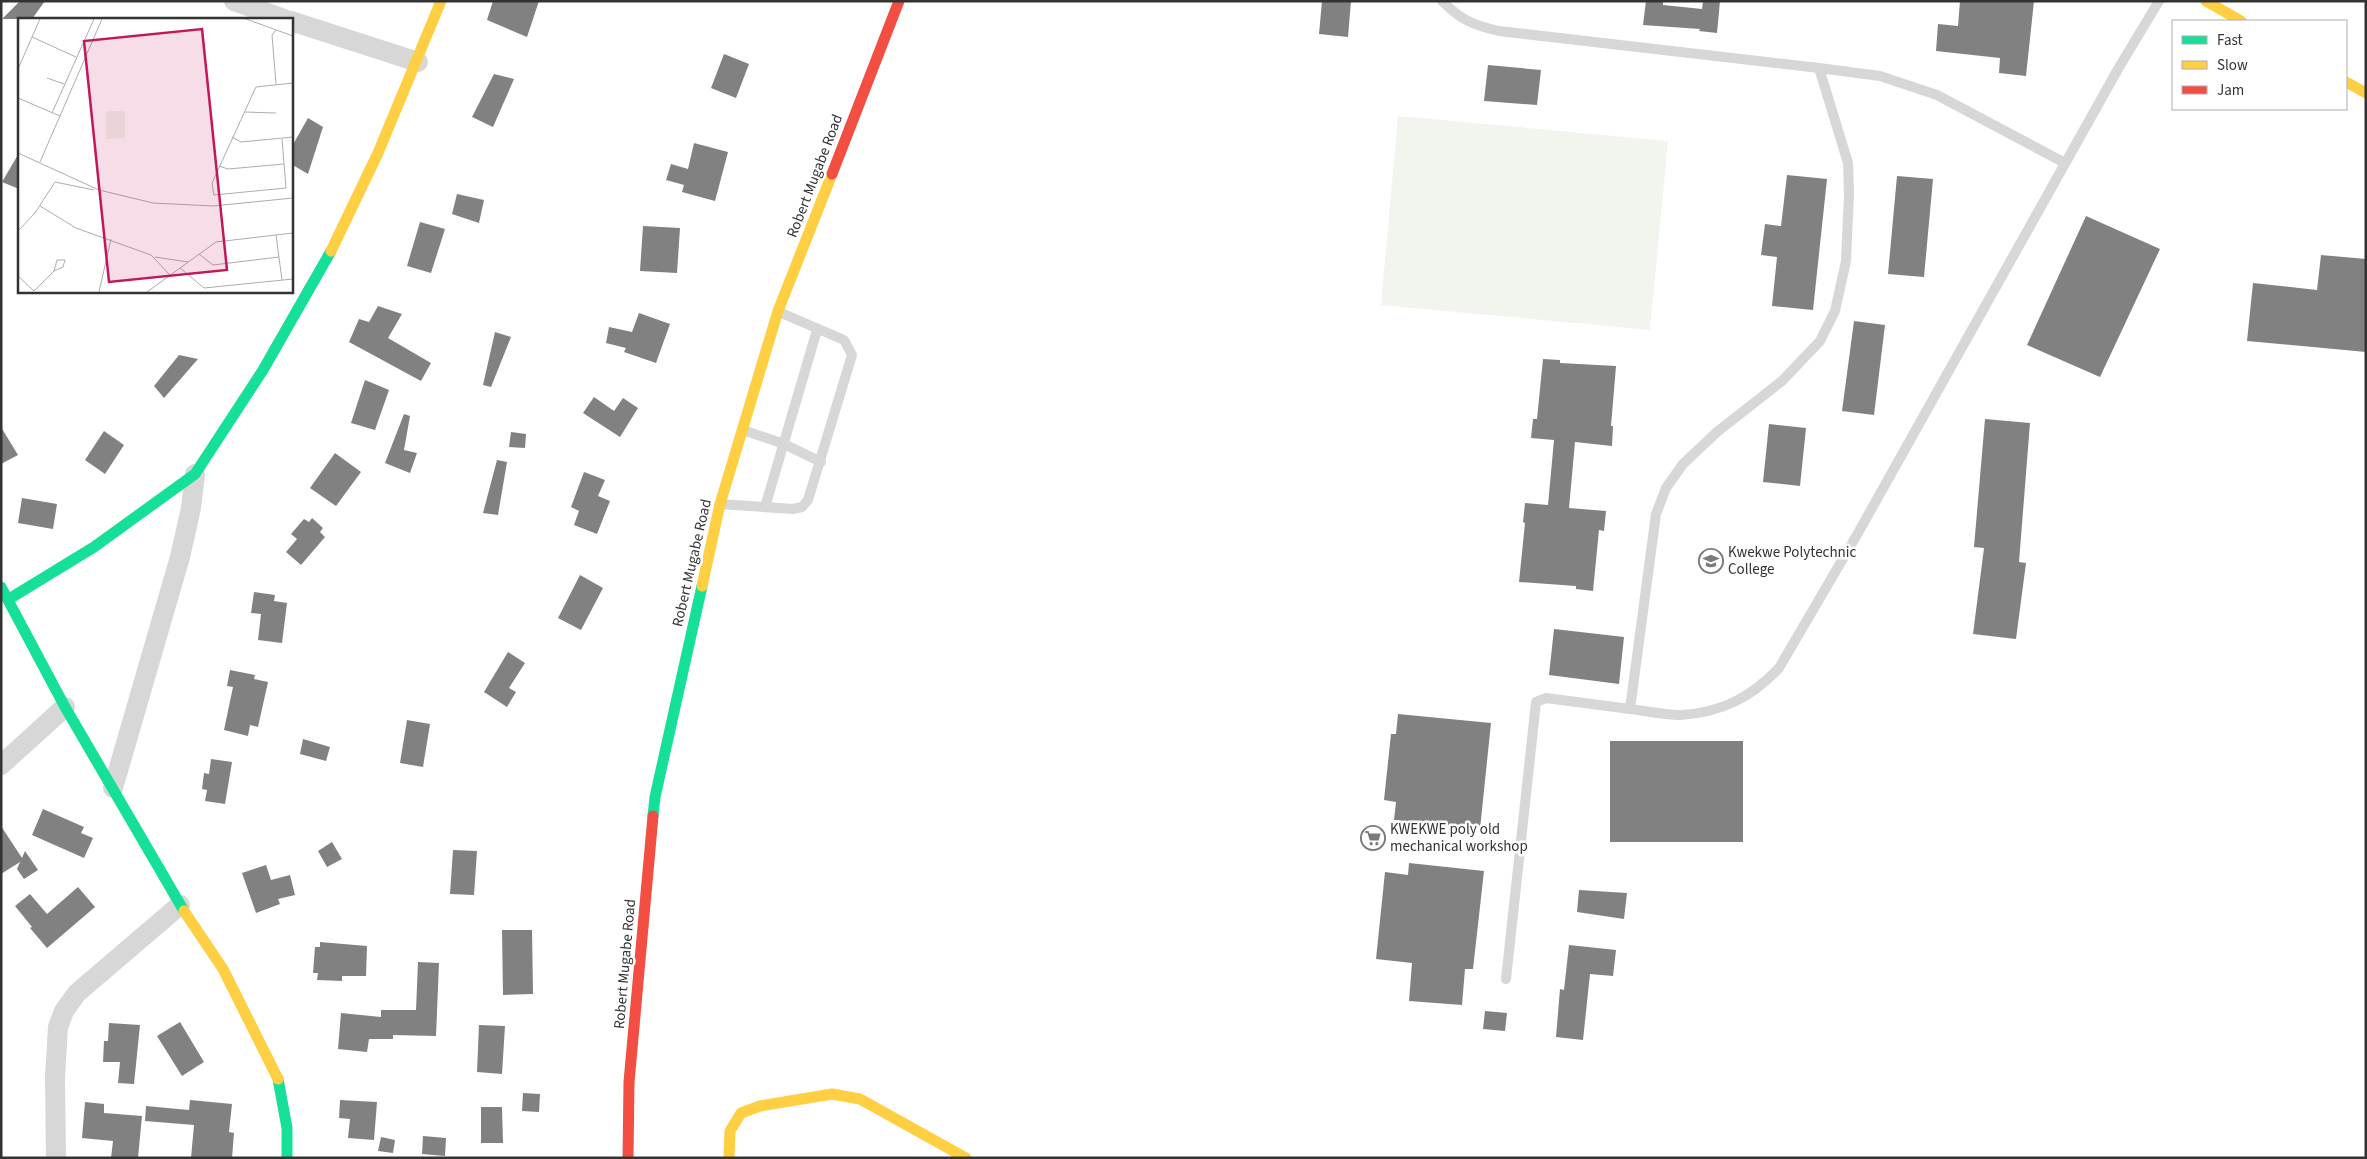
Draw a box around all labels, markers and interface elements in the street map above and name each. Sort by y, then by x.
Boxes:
inset map [18,18,292,292]
legend [2172,20,2347,110]
text: Fast [2217,30,2243,51]
text: Slow [2217,55,2248,76]
text: Jam [2217,80,2244,101]
street label: Robert Mugabe Road [782,111,848,241]
street label: Robert Mugabe Road [667,497,717,629]
place label: Kwekwe Polytechnic College [1728,542,1857,580]
school or university icon: Kwekwe Polytechnic College [1698,548,1724,574]
place label: KWEKWE poly old mechanical workshop [1390,819,1528,857]
supermarket icon: KWEKWE poly old mechanical workshop [1360,825,1386,851]
street label: Robert Mugabe Road [609,898,641,1030]

